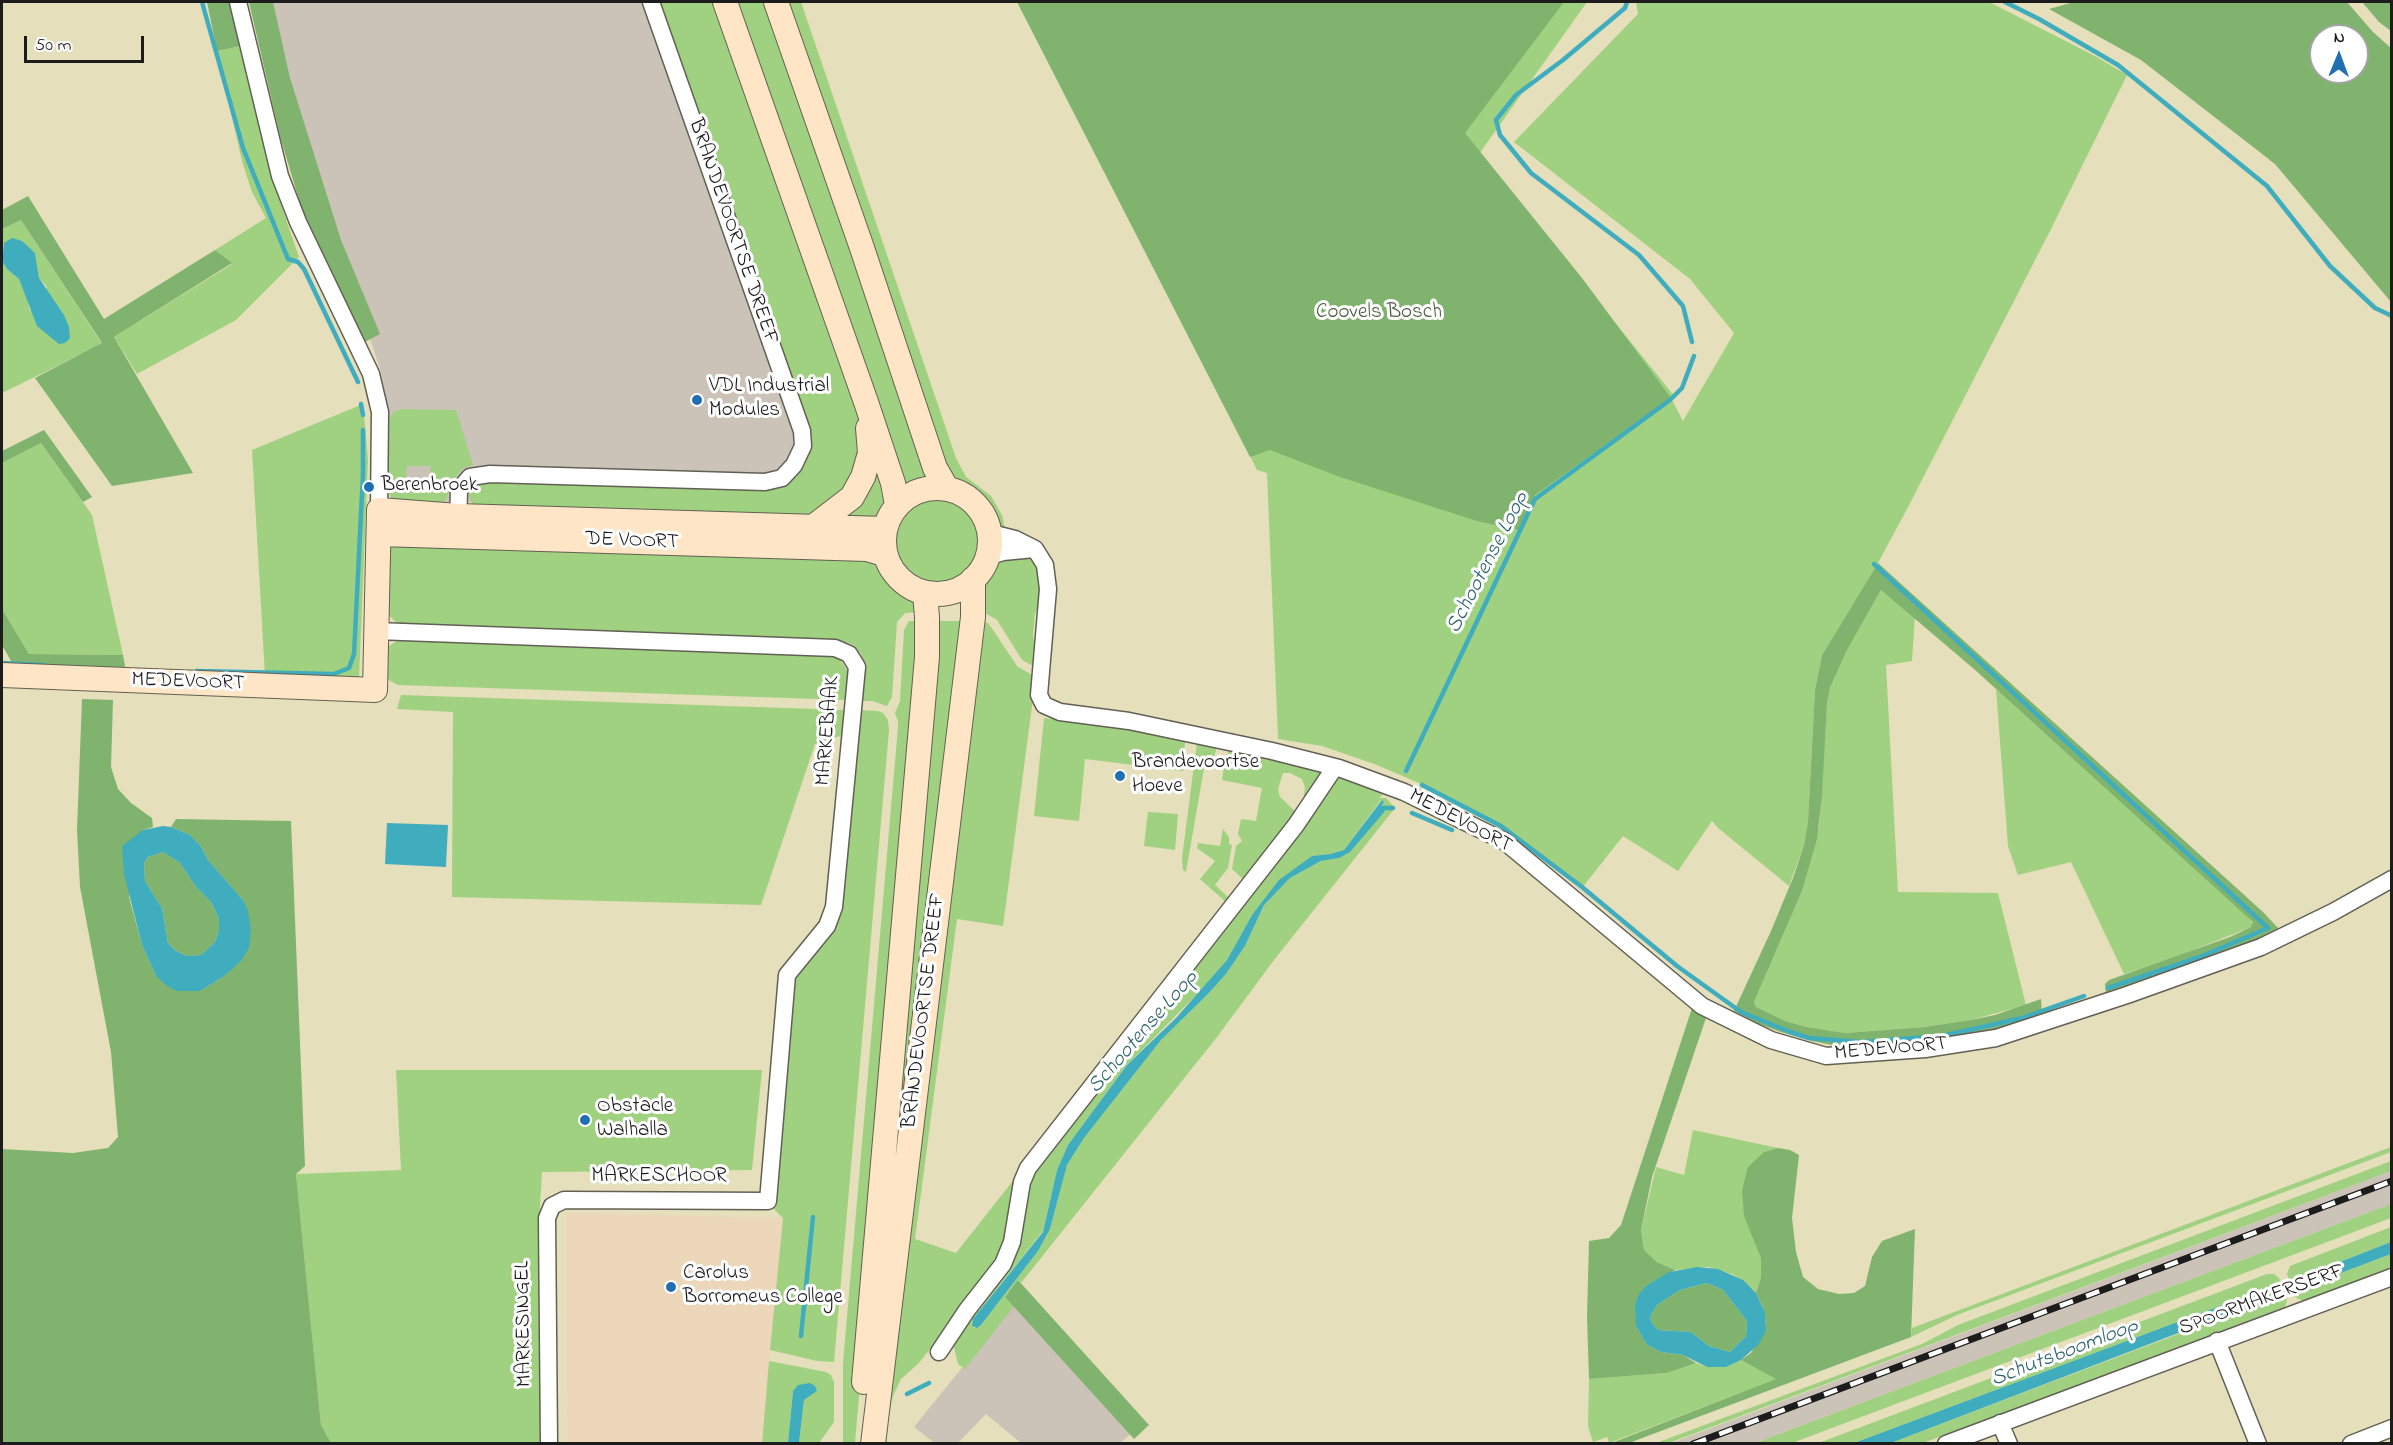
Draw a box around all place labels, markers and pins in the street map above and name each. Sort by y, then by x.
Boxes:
place label: VDL Industrial Modules [709,375,829,425]
marker: VDL Industrial Modules [690,393,704,407]
place label: Berenbroek [381,474,478,500]
marker: Berenbroek [362,480,376,494]
place label: Brandevoortse Hoeve [1132,751,1259,801]
marker: Brandevoortse Hoeve [1113,769,1127,783]
place label: Obstacle Walhalla [597,1095,673,1145]
marker: Obstacle Walhalla [578,1113,592,1127]
place label: Carolus Borromeus College [683,1262,843,1312]
marker: Carolus Borromeus College [664,1280,678,1294]

